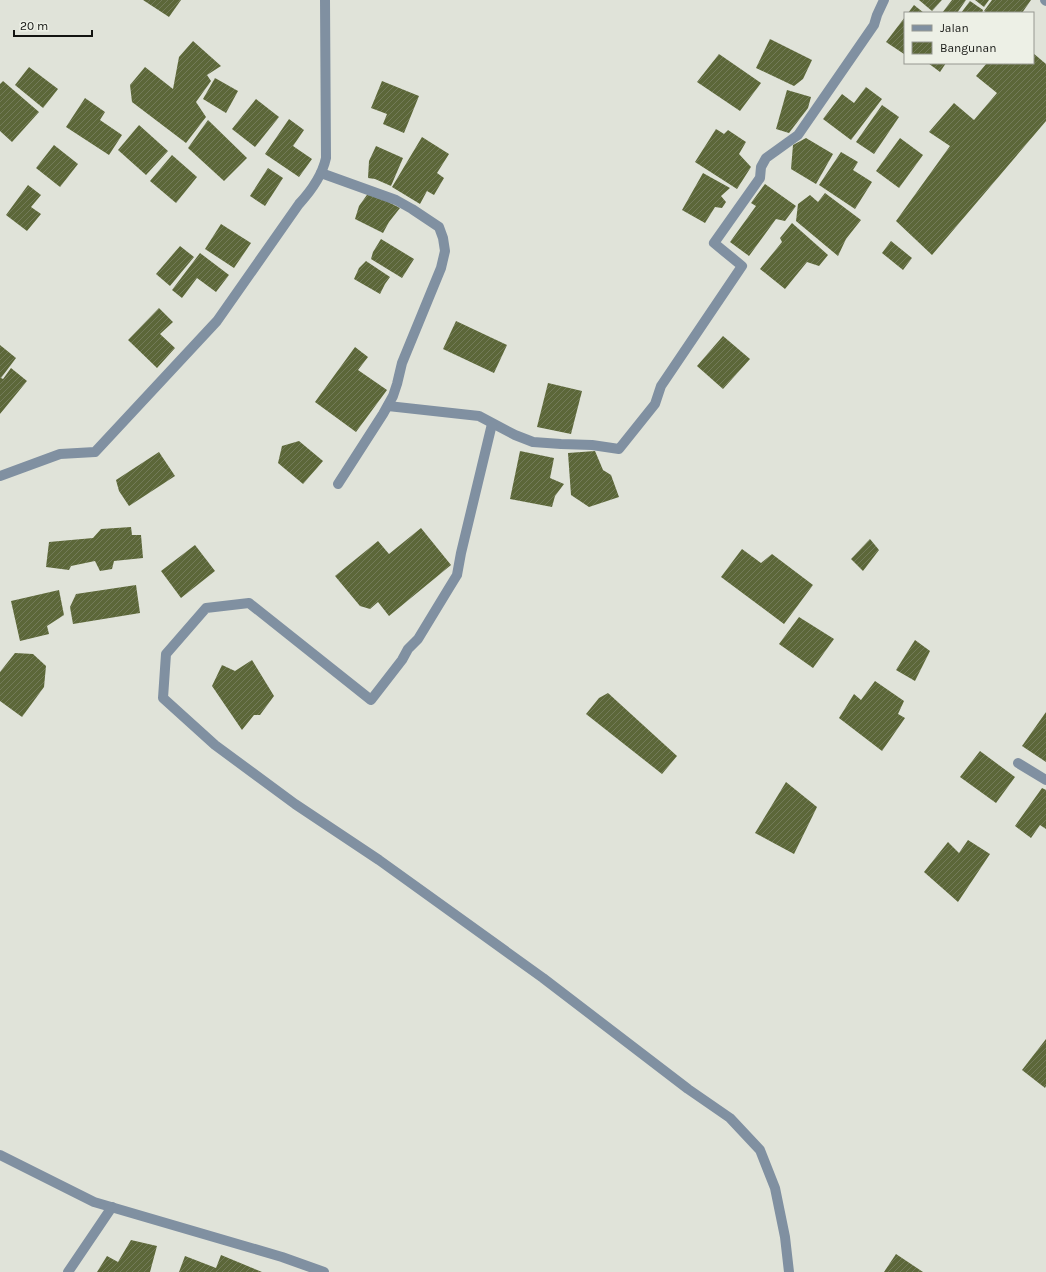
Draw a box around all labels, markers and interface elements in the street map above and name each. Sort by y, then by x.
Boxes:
scale bar [14,12,92,38]
legend [904,12,1034,64]
text: 20 m [20,19,48,33]
text: Jalan [940,21,969,35]
text: Bangunan [940,41,996,55]

